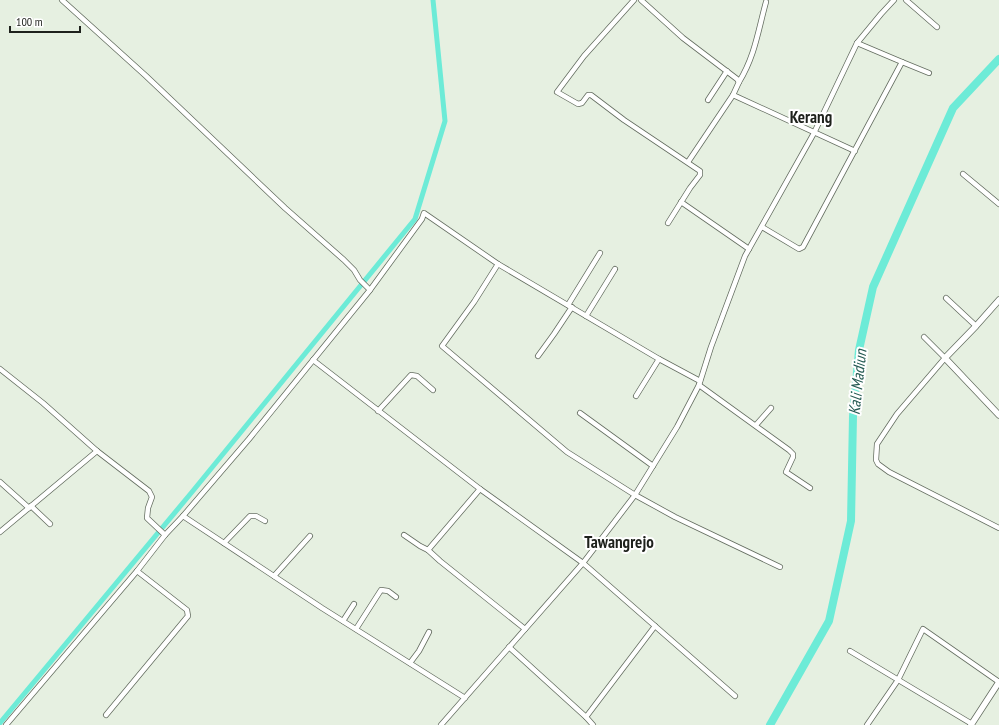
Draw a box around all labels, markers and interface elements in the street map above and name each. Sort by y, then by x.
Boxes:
scale bar [10,8,80,34]
text: 100 m [16,14,43,29]
district label: Kerang [790,106,832,128]
water label: Kali Madiun [844,347,870,416]
district label: Tawangrejo [584,531,654,553]

